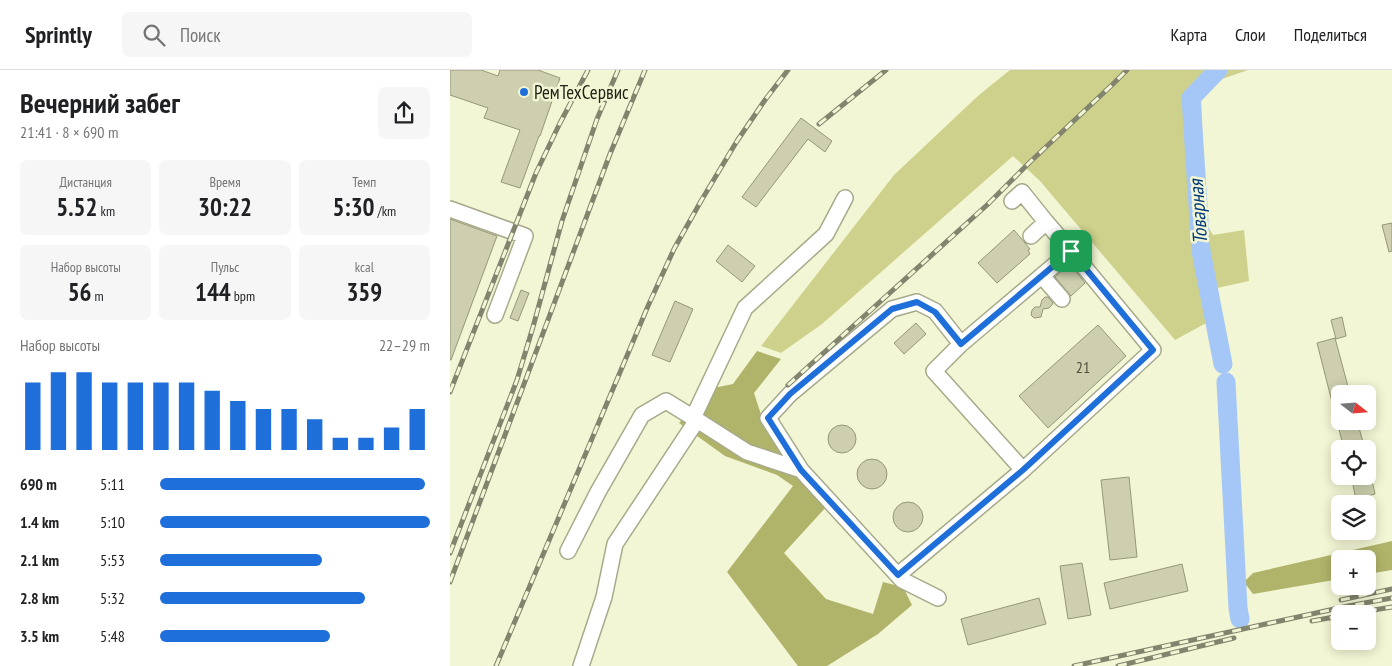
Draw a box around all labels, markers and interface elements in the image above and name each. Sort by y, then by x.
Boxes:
search box [122,12,472,57]
text: Sprintly [25,19,92,50]
icon: search [140,21,168,49]
text: Поиск [180,23,221,47]
text: Карта [1170,23,1207,46]
text: Слои [1235,23,1266,46]
text: Поделиться [1294,23,1367,46]
place label: РемТехСервис [534,80,629,104]
text: Вечерний забег [20,84,180,121]
marker: РемТехСервис [518,86,530,98]
button: share [378,87,430,139]
text: 21:41 · 8 × 690 m [20,122,118,142]
text: Дистанция [59,173,112,191]
text: Время [209,173,241,191]
text: Темп [352,173,376,191]
water label: Товарная [1183,177,1213,245]
text: 5.52 [56,191,97,223]
text: 30:22 [198,191,252,223]
text: 5:30 [332,191,375,223]
text: km [97,202,115,220]
text: /km [375,202,396,220]
pin [1050,230,1092,272]
icon: arrive [1057,237,1085,265]
text: Набор высоты [51,258,121,276]
text: Пульс [211,258,239,276]
text: kcal [355,258,374,276]
text: 56 [68,276,92,308]
text: 144 [195,276,231,308]
text: 359 [346,276,382,308]
text: m [92,287,104,305]
text: bpm [231,287,255,305]
text: Набор высоты [20,335,100,355]
text: 22–29 m [379,335,430,355]
house number: 21 [1076,357,1090,377]
north arrow [1331,385,1376,430]
map controls [1331,385,1376,650]
button: locate [1331,440,1376,485]
text: 690 m [20,474,57,494]
text: 5:11 [100,474,125,494]
button: layers [1331,495,1376,540]
text: 1.4 km [20,512,59,532]
text: 5:10 [100,512,125,532]
text: 2.1 km [20,550,59,570]
text: 5:53 [100,550,125,570]
button: + [1331,550,1376,595]
text: 2.8 km [20,588,59,608]
text: 5:32 [100,588,125,608]
button: − [1331,605,1376,650]
text: 3.5 km [20,626,59,646]
text: 5:48 [100,626,125,646]

